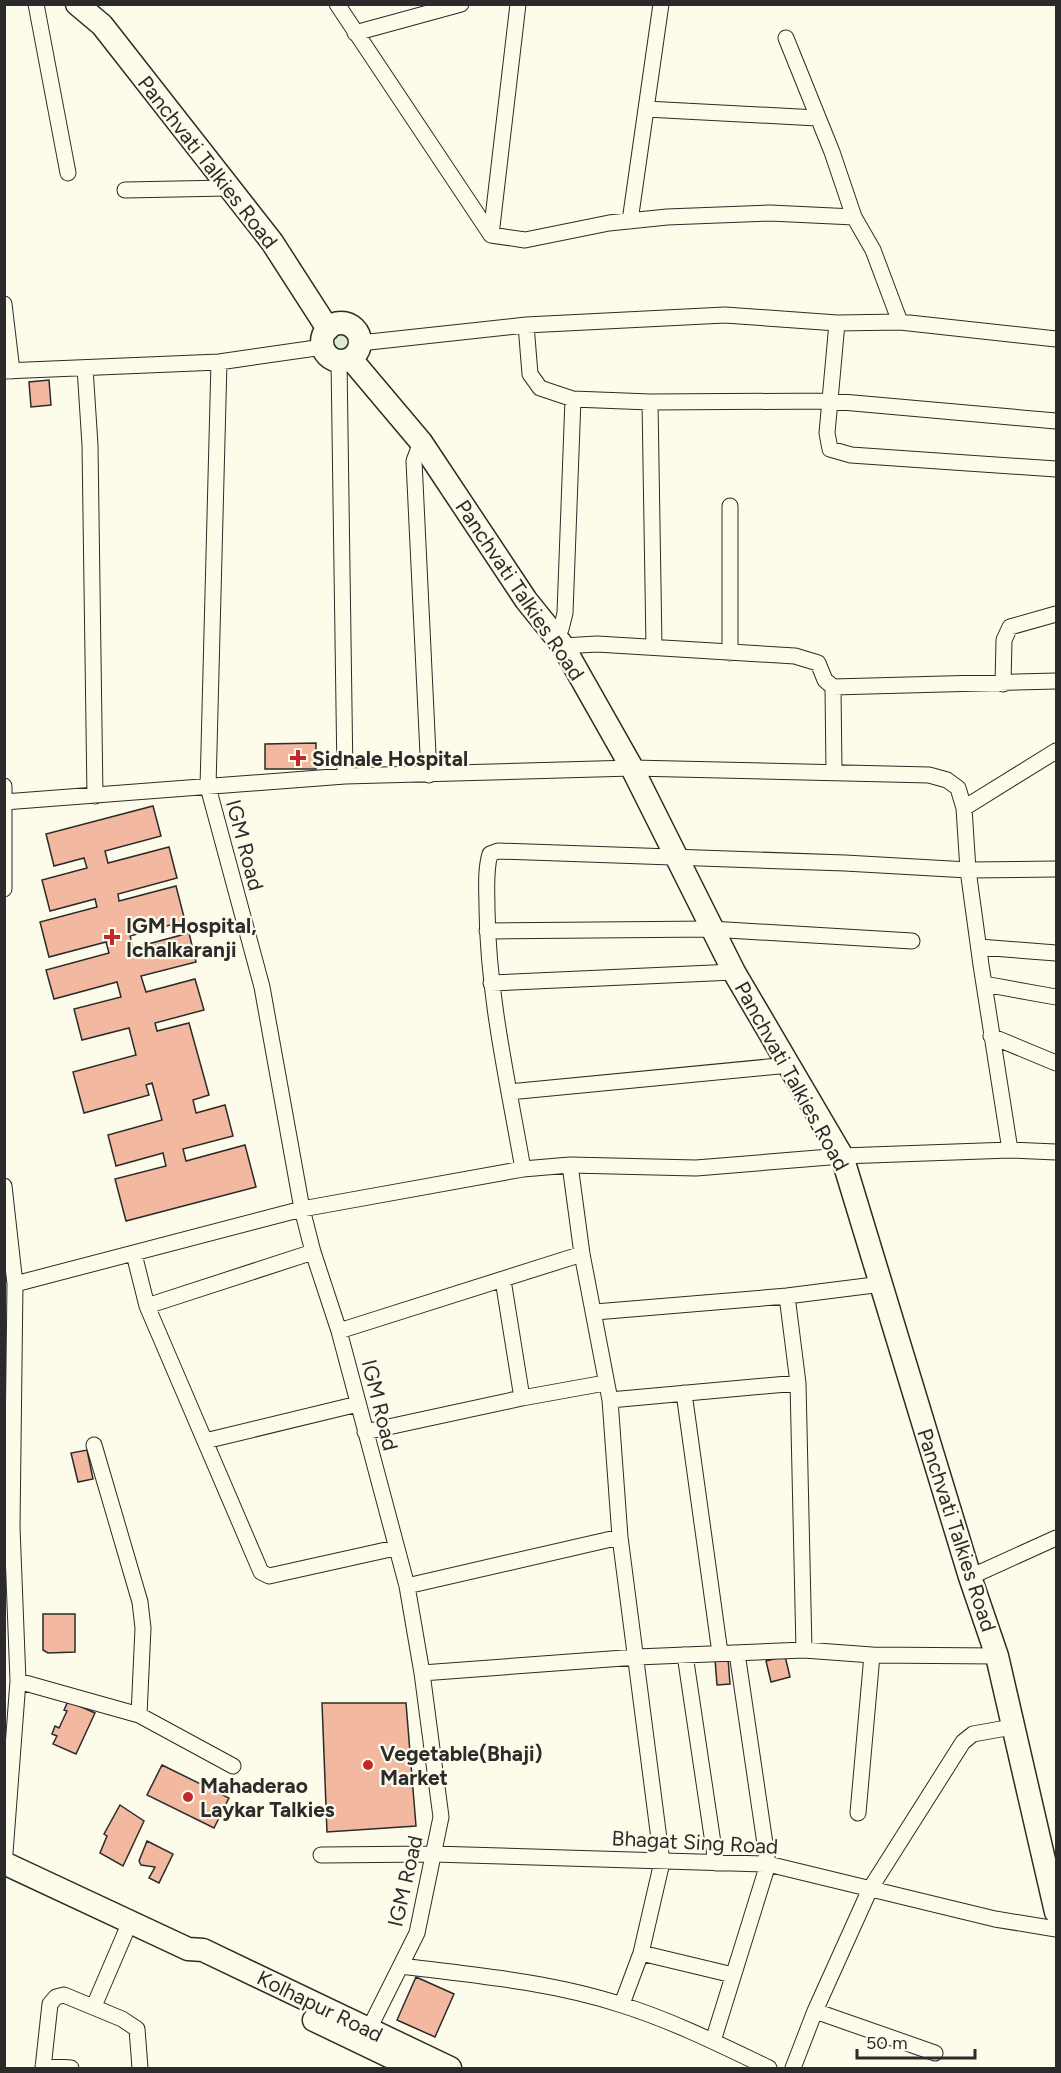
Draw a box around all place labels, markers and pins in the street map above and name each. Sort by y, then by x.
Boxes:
place label: Sidnale Hospital [312,746,468,771]
marker: Sidnale Hospital [289,749,307,767]
place label: IGM Hospital, Ichalkaranji [126,913,257,962]
marker: IGM Hospital, Ichalkaranji [103,928,121,946]
place label: Vegetable(Bhaji) Market [380,1741,543,1790]
marker: Vegetable(Bhaji) Market [361,1758,375,1772]
place label: Mahaderao Laykar Talkies [200,1773,335,1822]
marker: Mahaderao Laykar Talkies [181,1790,195,1804]

